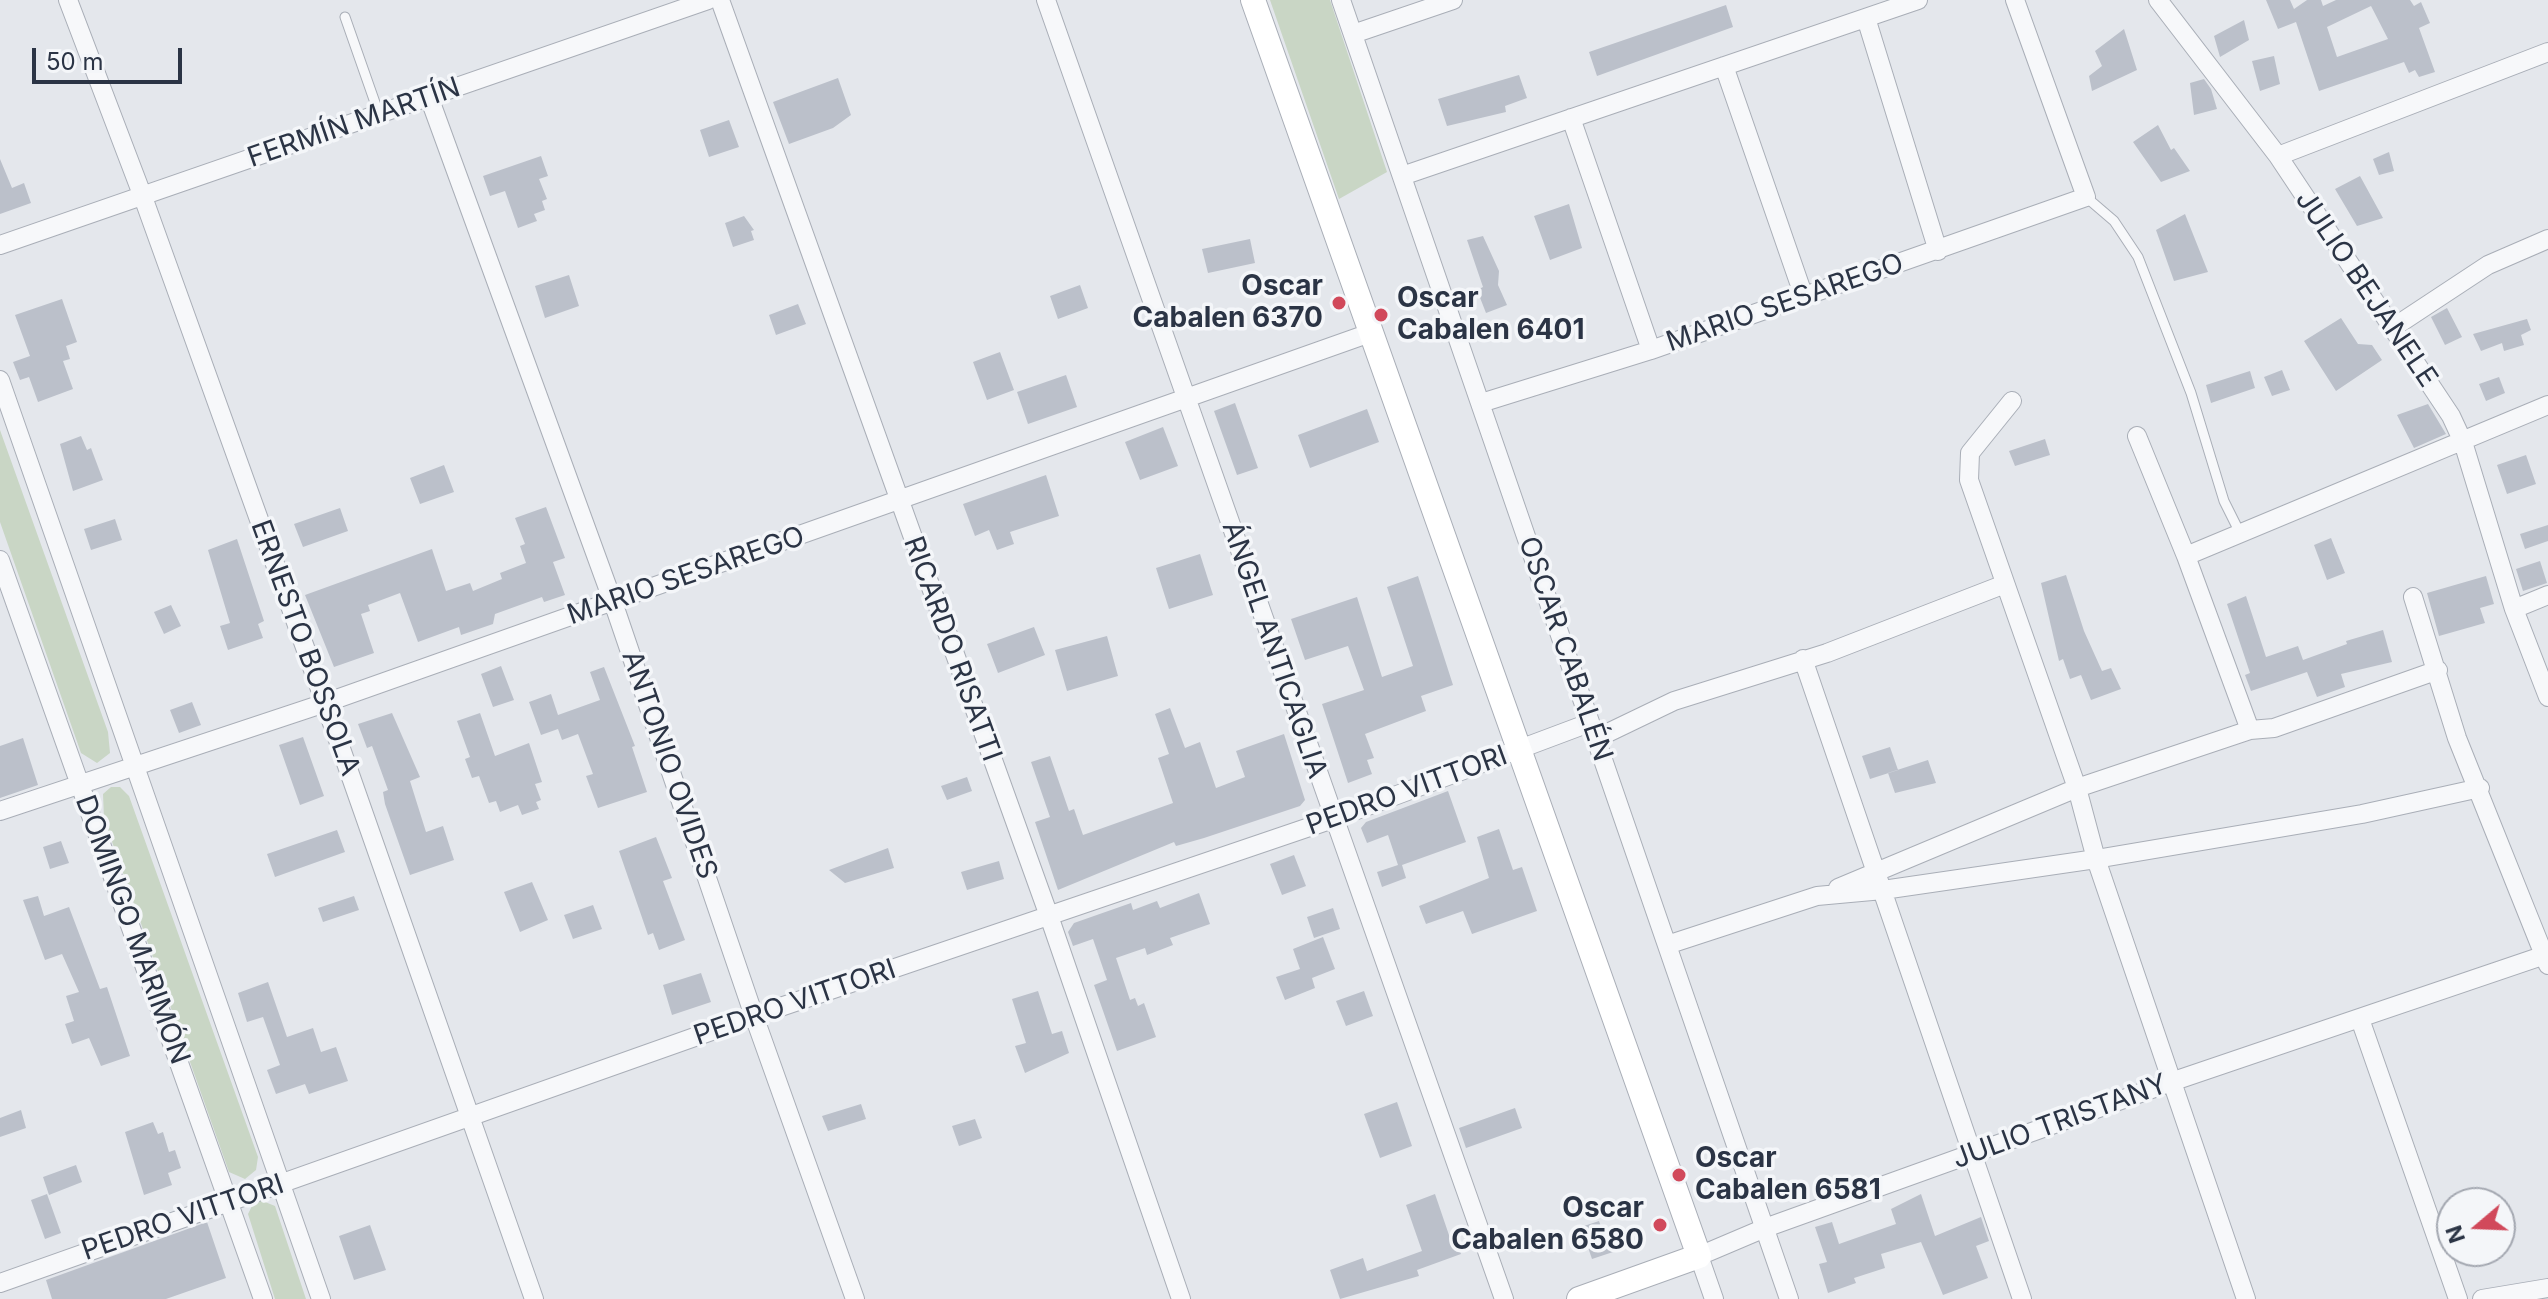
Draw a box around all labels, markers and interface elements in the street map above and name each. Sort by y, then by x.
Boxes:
scale bar [36,32,186,82]
text: 50 m [46,47,104,76]
street label: FERMÍN MARTÍN [243,71,465,175]
street label: JULIO BEJANELE [2288,184,2444,394]
street label: MARIO SESAREGO [1662,247,1908,359]
place label: Oscar Cabalen 6370 [1133,270,1323,336]
place label: Oscar Cabalen 6401 [1397,282,1585,348]
marker: Oscar Cabalen 6370 [1330,294,1348,312]
marker: Oscar Cabalen 6401 [1372,306,1390,324]
street label: ERNESTO BOSSOLA [243,516,367,780]
street label: ÁNGEL ANTICAGLIA [1214,517,1334,783]
street label: MARIO SESAREGO [563,520,809,632]
street label: RICARDO RISATTI [896,532,1008,766]
street label: OSCAR CABALÉN [1511,532,1619,766]
street label: ANTONIO OVIDES [614,646,724,884]
street label: PEDRO VITTORI [1302,739,1512,843]
street label: DOMINGO MARIMÓN [68,791,196,1069]
street label: PEDRO VITTORI [690,953,900,1053]
street label: JULIO TRISTANY [1948,1068,2172,1176]
place label: Oscar Cabalen 6581 [1695,1142,1881,1208]
marker: Oscar Cabalen 6581 [1670,1166,1688,1184]
street label: PEDRO VITTORI [78,1168,288,1268]
north arrow [2436,1187,2516,1267]
place label: Oscar Cabalen 6580 [1451,1192,1644,1258]
marker: Oscar Cabalen 6580 [1651,1216,1669,1234]
text: N [2440,1222,2470,1246]

